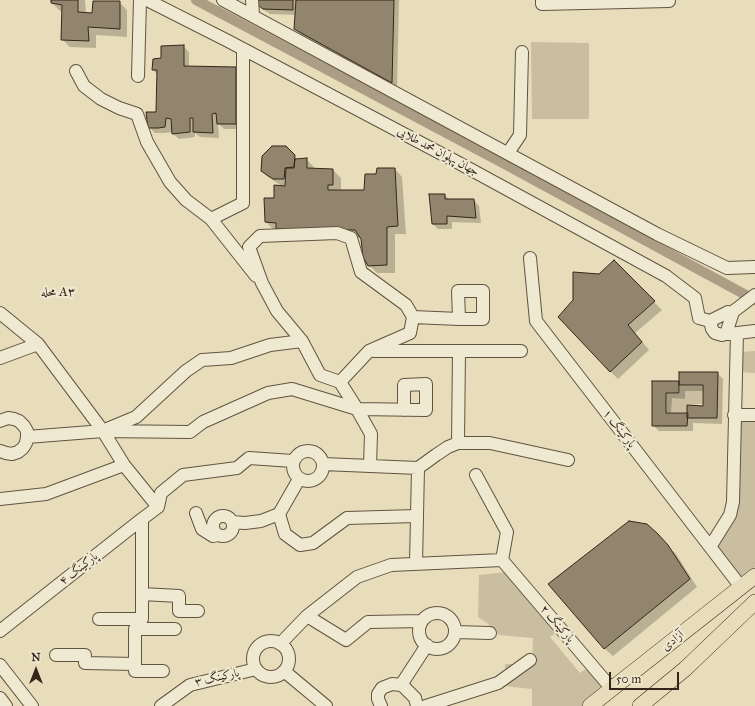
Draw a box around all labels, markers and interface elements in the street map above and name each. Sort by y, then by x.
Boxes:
street label: جهان پهلوان محمد طلایی [394,124,482,180]
district label: محله A۳ [41,285,75,301]
street label: پارکینگ ۱ [599,407,639,451]
street label: پارکینگ ۴ [57,549,101,589]
street label: پارکینگ ۲ [537,602,577,646]
street label: آزادی [659,628,687,654]
north arrow [16,650,56,690]
text: N [31,651,41,664]
scale bar [611,664,681,690]
street label: پارکینگ ۳ [193,666,241,690]
text: 50 m [616,672,641,686]

